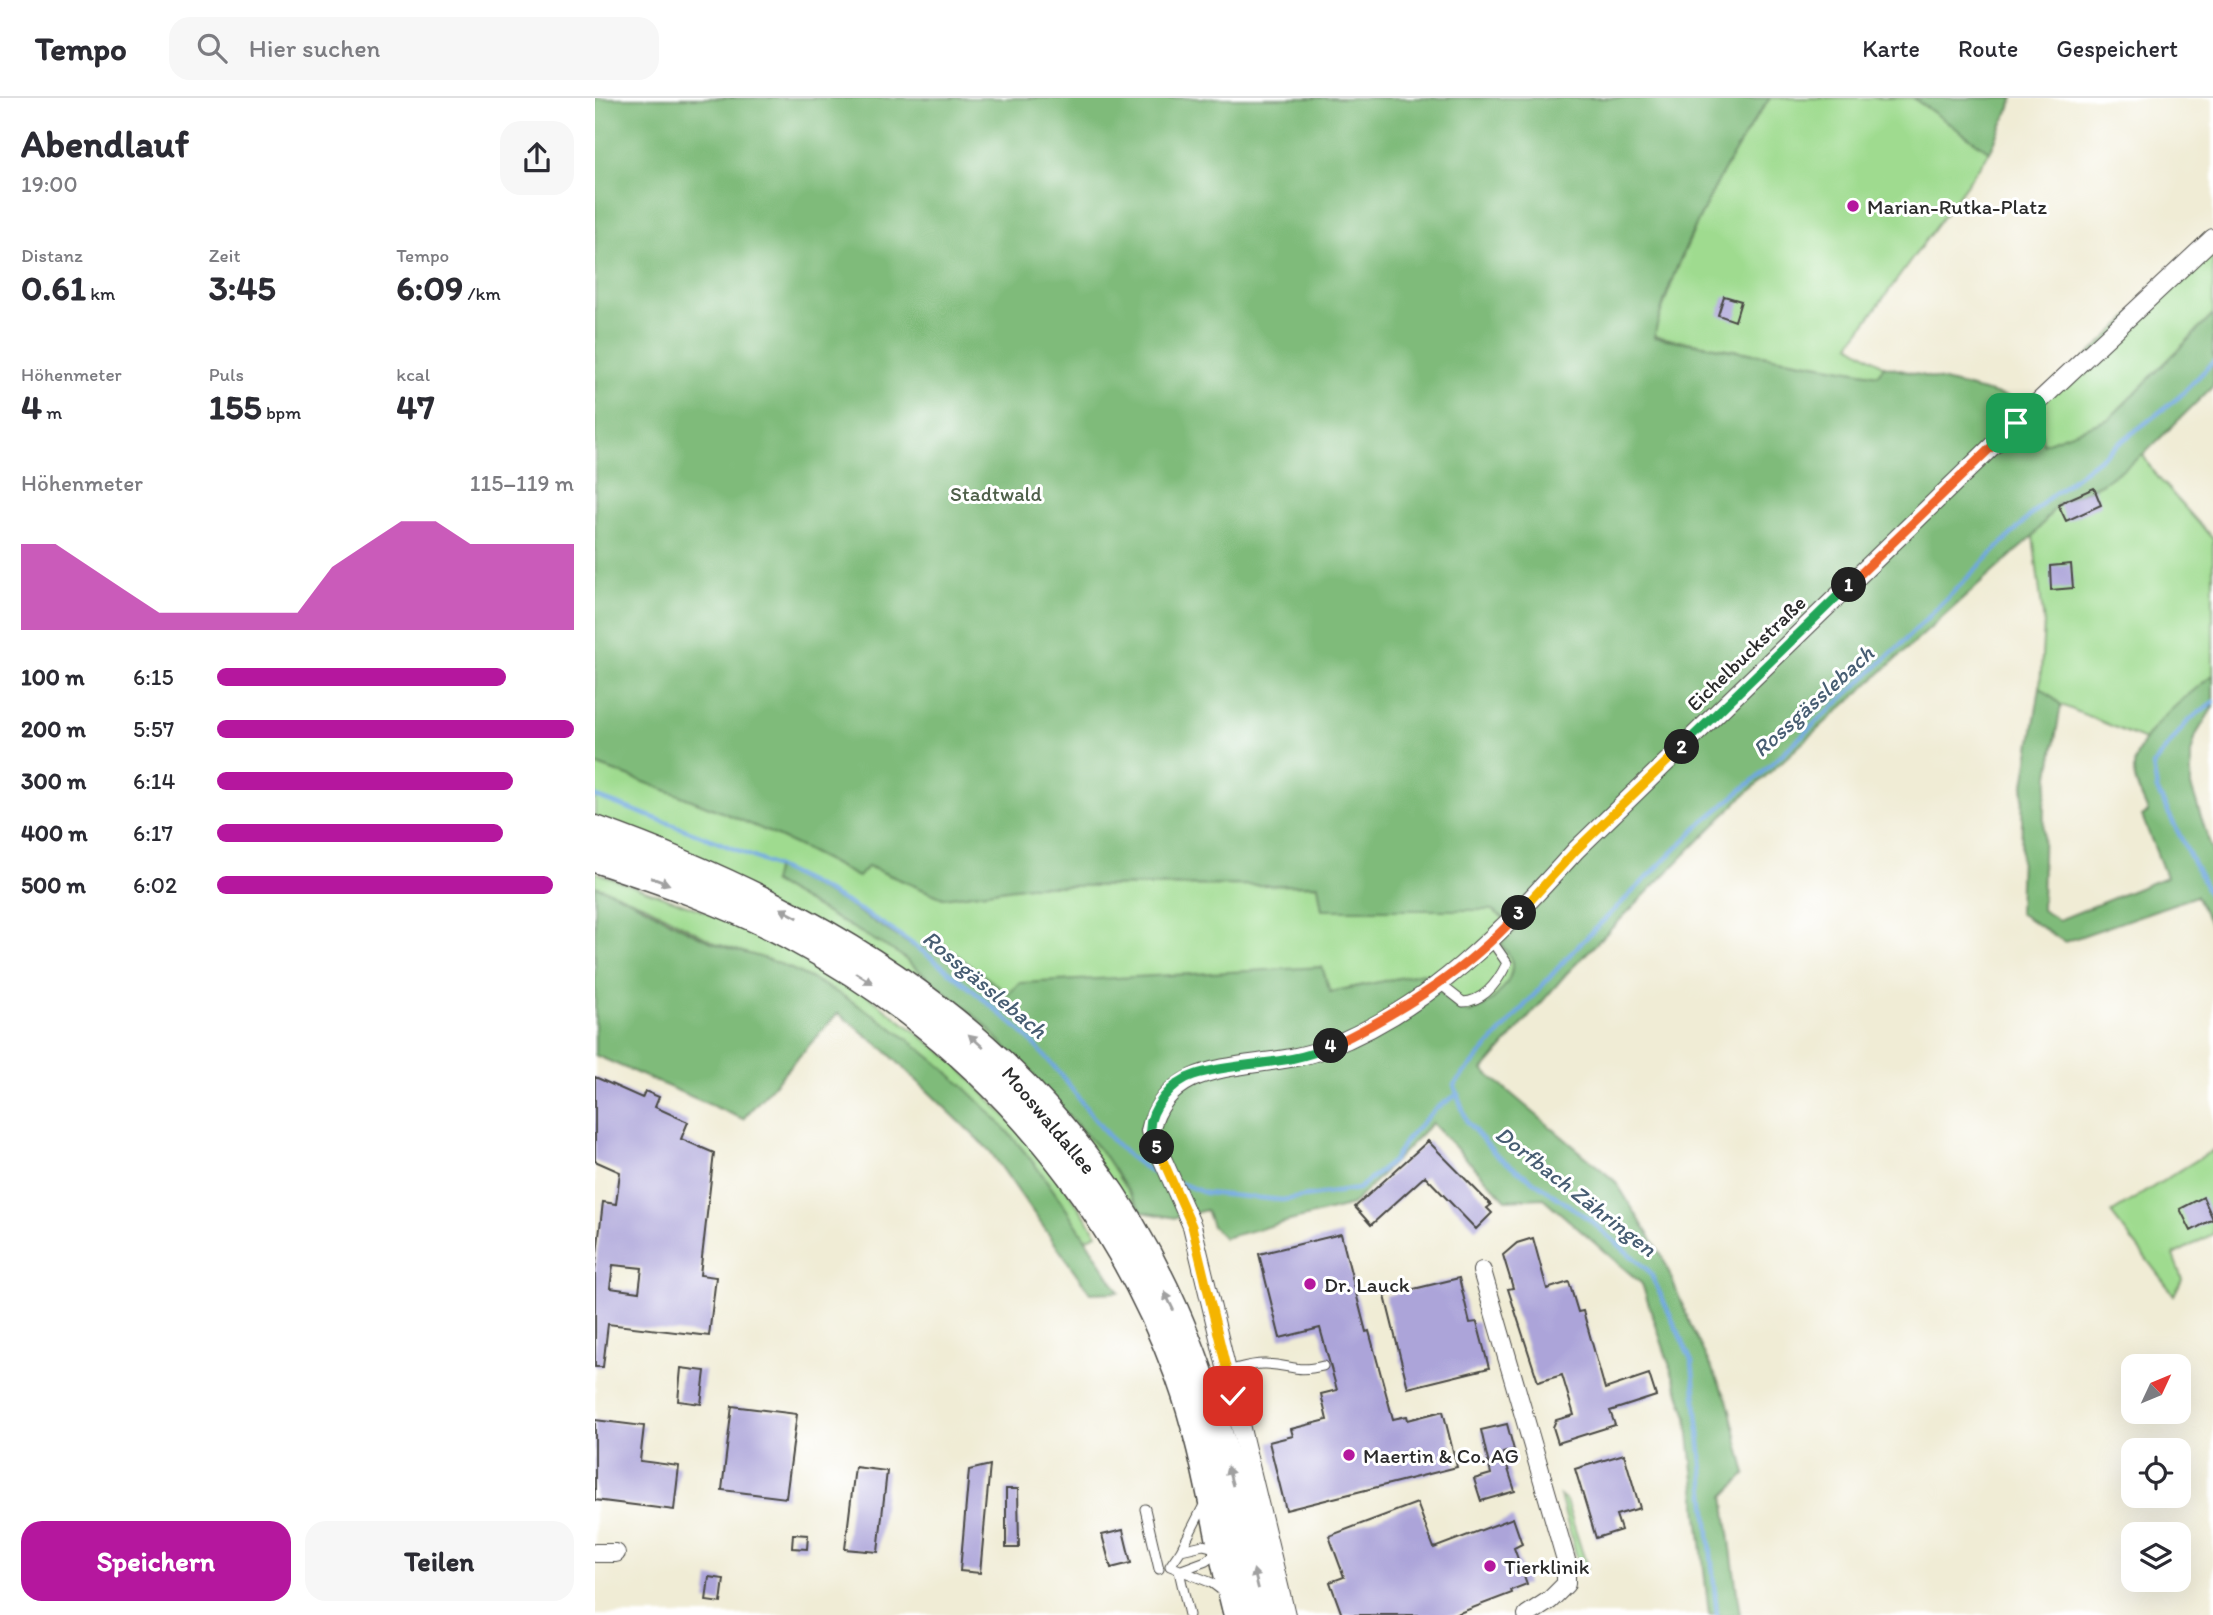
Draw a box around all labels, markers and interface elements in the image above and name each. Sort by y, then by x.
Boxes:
search box [169,17,659,80]
text: Tempo [35,29,127,68]
icon: search [193,29,231,67]
text: Hier suchen [249,32,380,64]
text: Karte [1862,34,1920,63]
text: Route [1958,34,2018,63]
text: Gespeichert [2056,34,2178,63]
text: Abendlauf [21,121,189,167]
button: share [500,121,574,195]
text: 19:00 [21,170,78,198]
place label: Marian-Rutka-Platz [1867,194,2047,219]
marker: Marian-Rutka-Platz [1845,198,1861,214]
text: Distanz [21,244,83,267]
text: Zeit [209,244,241,267]
text: Tempo [396,244,449,267]
text: 0.61 [21,267,86,309]
text: 3:45 [209,267,276,309]
text: 6:09 [396,267,463,309]
text: km [86,282,115,305]
text: /km [463,282,501,305]
text: Höhenmeter [21,363,122,386]
text: Puls [209,363,244,386]
text: kcal [396,363,430,386]
text: 4 [21,386,42,428]
text: 155 [209,386,262,428]
text: 47 [396,386,435,428]
pin [1986,393,2046,453]
text: m [42,401,62,424]
text: bpm [262,401,301,424]
icon: arrive [1997,404,2035,442]
text: Höhenmeter [21,469,143,497]
text: 115–119 m [470,469,574,497]
park label: Stadtwald [950,481,1042,506]
pin: 1 [1831,568,1867,602]
text: 1 [1844,573,1853,596]
street label: Eichelbuckstraße [1681,590,1811,716]
water label: Rossgässlebach [1747,639,1880,763]
text: 100 m [21,663,85,691]
text: 6:15 [133,663,174,691]
text: 200 m [21,715,86,743]
text: 5:57 [133,715,174,743]
pin: 2 [1665,730,1699,764]
text: 2 [1677,735,1687,758]
text: 300 m [21,767,86,795]
text: 6:14 [133,767,175,795]
text: 400 m [21,819,88,847]
text: 6:17 [133,819,173,847]
text: 500 m [21,871,86,899]
text: 6:02 [133,871,177,899]
one-way arrow [649,875,670,886]
pin: 3 [1501,896,1537,930]
text: 3 [1513,901,1524,924]
one-way arrow [779,907,799,919]
water label: Rossgässlebach [917,924,1053,1045]
one-way arrow [855,972,874,985]
pin: 4 [1313,1028,1349,1063]
one-way arrow [968,1034,985,1049]
text: 4 [1325,1034,1336,1057]
street label: Mooswaldallee [997,1061,1101,1179]
water label: Dorfbach Zähringen [1490,1120,1662,1262]
pin: 5 [1139,1130,1175,1164]
text: 5 [1152,1135,1161,1158]
place label: Dr. Lauck [1324,1272,1410,1297]
marker: Dr. Lauck [1302,1276,1318,1292]
one-way arrow [1164,1291,1175,1311]
north arrow [2121,1354,2191,1424]
map controls [2121,1354,2191,1592]
pin [1203,1366,1263,1426]
icon: check [1214,1377,1252,1415]
button: locate [2121,1438,2191,1508]
place label: Maertin & Co. AG [1363,1443,1519,1468]
marker: Maertin & Co. AG [1341,1447,1357,1463]
one-way arrow [1225,1466,1235,1487]
button: Speichern [21,1521,291,1601]
button: Teilen [305,1521,574,1601]
button: layers [2121,1522,2191,1592]
place label: Tierklinik [1504,1554,1590,1579]
marker: Tierklinik [1482,1558,1498,1574]
one-way arrow [1250,1568,1261,1590]

